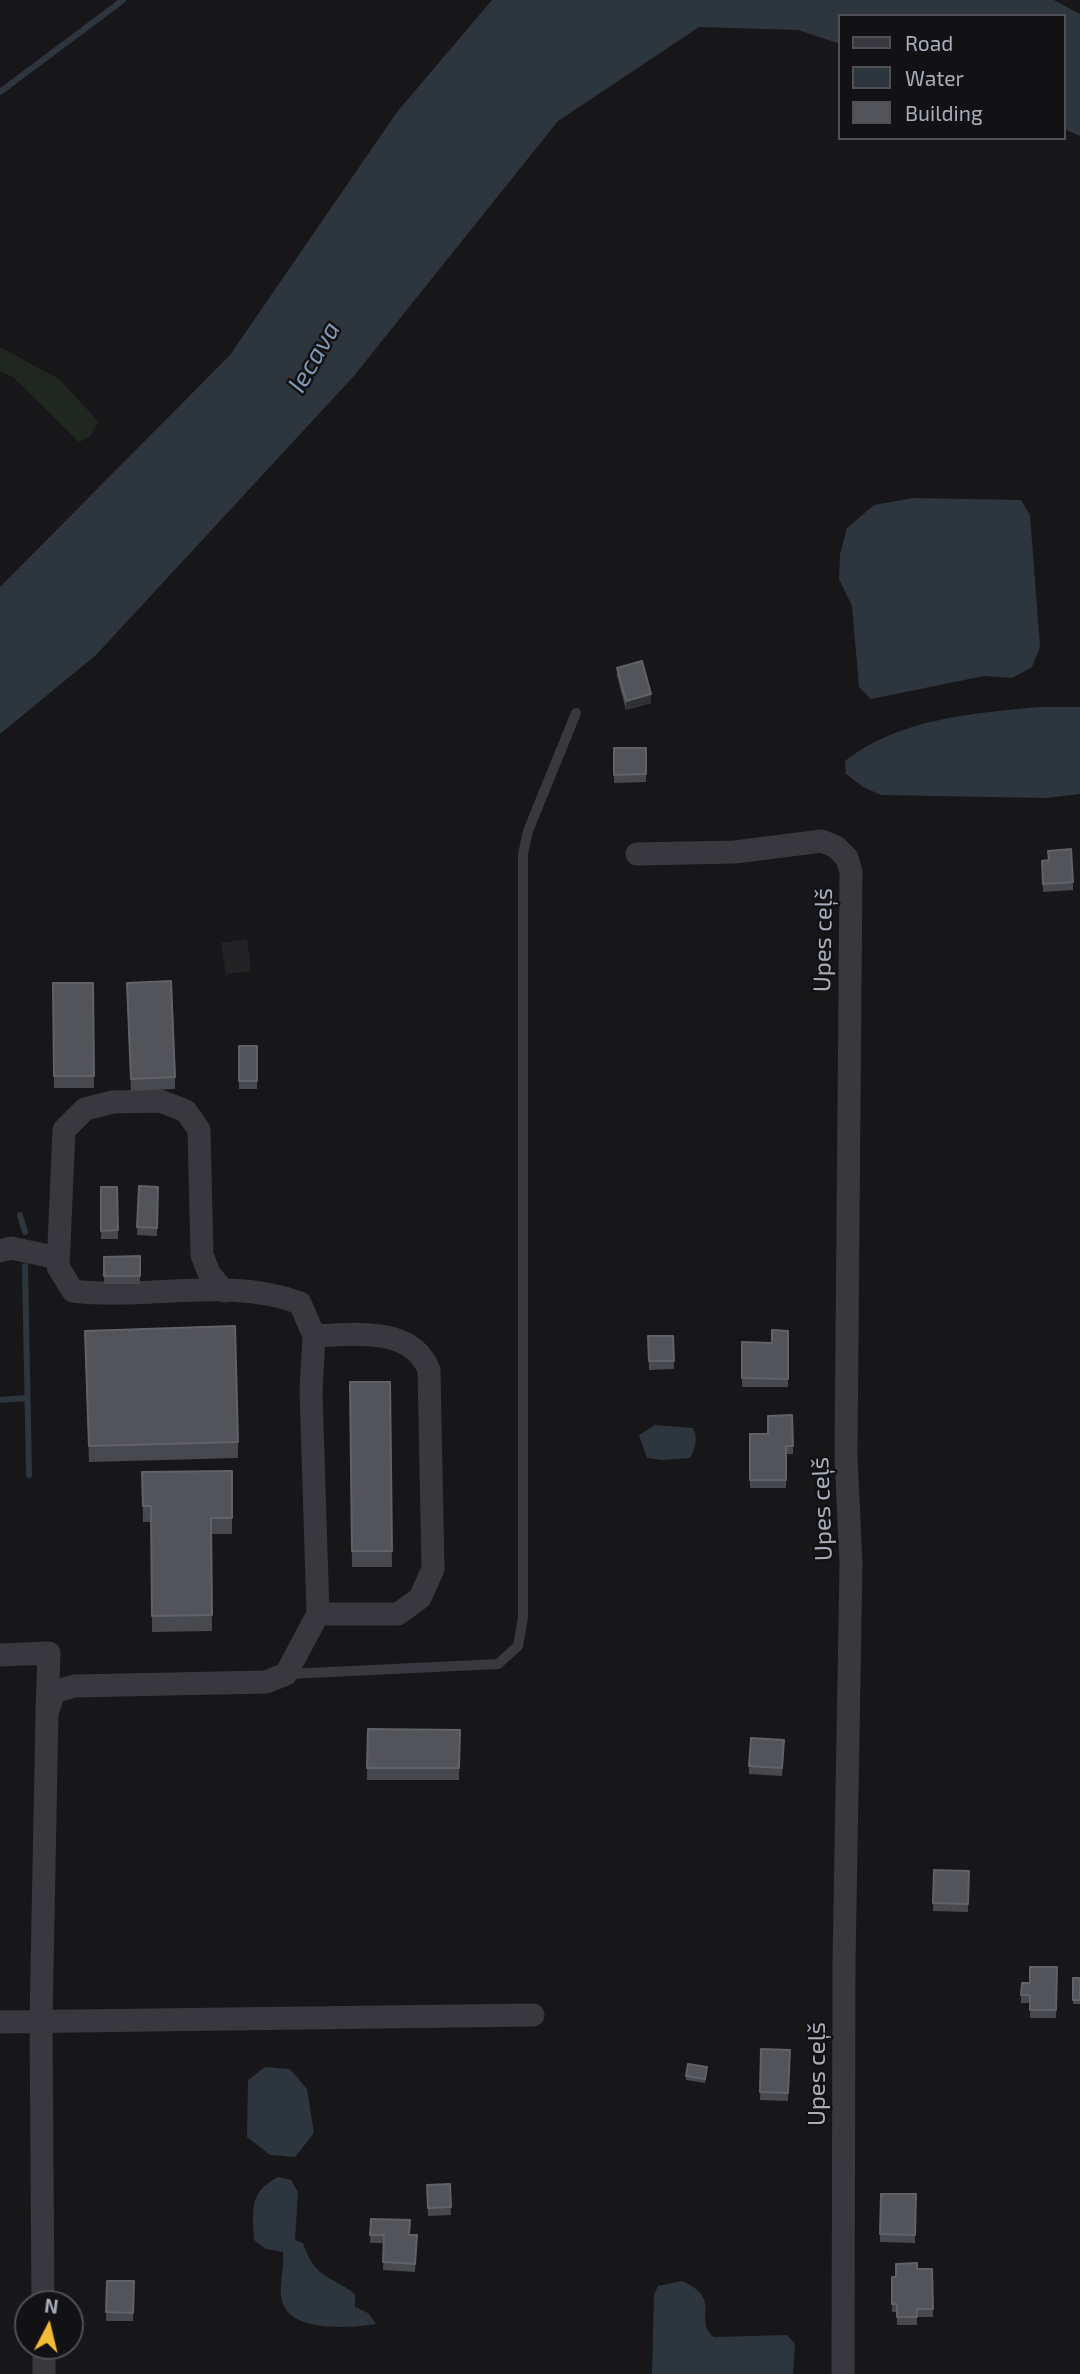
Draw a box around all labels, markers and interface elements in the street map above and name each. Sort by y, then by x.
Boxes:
legend [838,14,1066,140]
text: Road [905,30,953,55]
text: Water [905,65,964,90]
text: Building [905,100,983,125]
water label: Iecava [281,316,347,398]
street label: Upes ceļš [808,888,838,992]
street label: Upes ceļš [806,1456,838,1562]
street label: Upes ceļš [803,2022,831,2126]
north arrow [14,2290,84,2360]
text: N [43,2293,60,2318]

